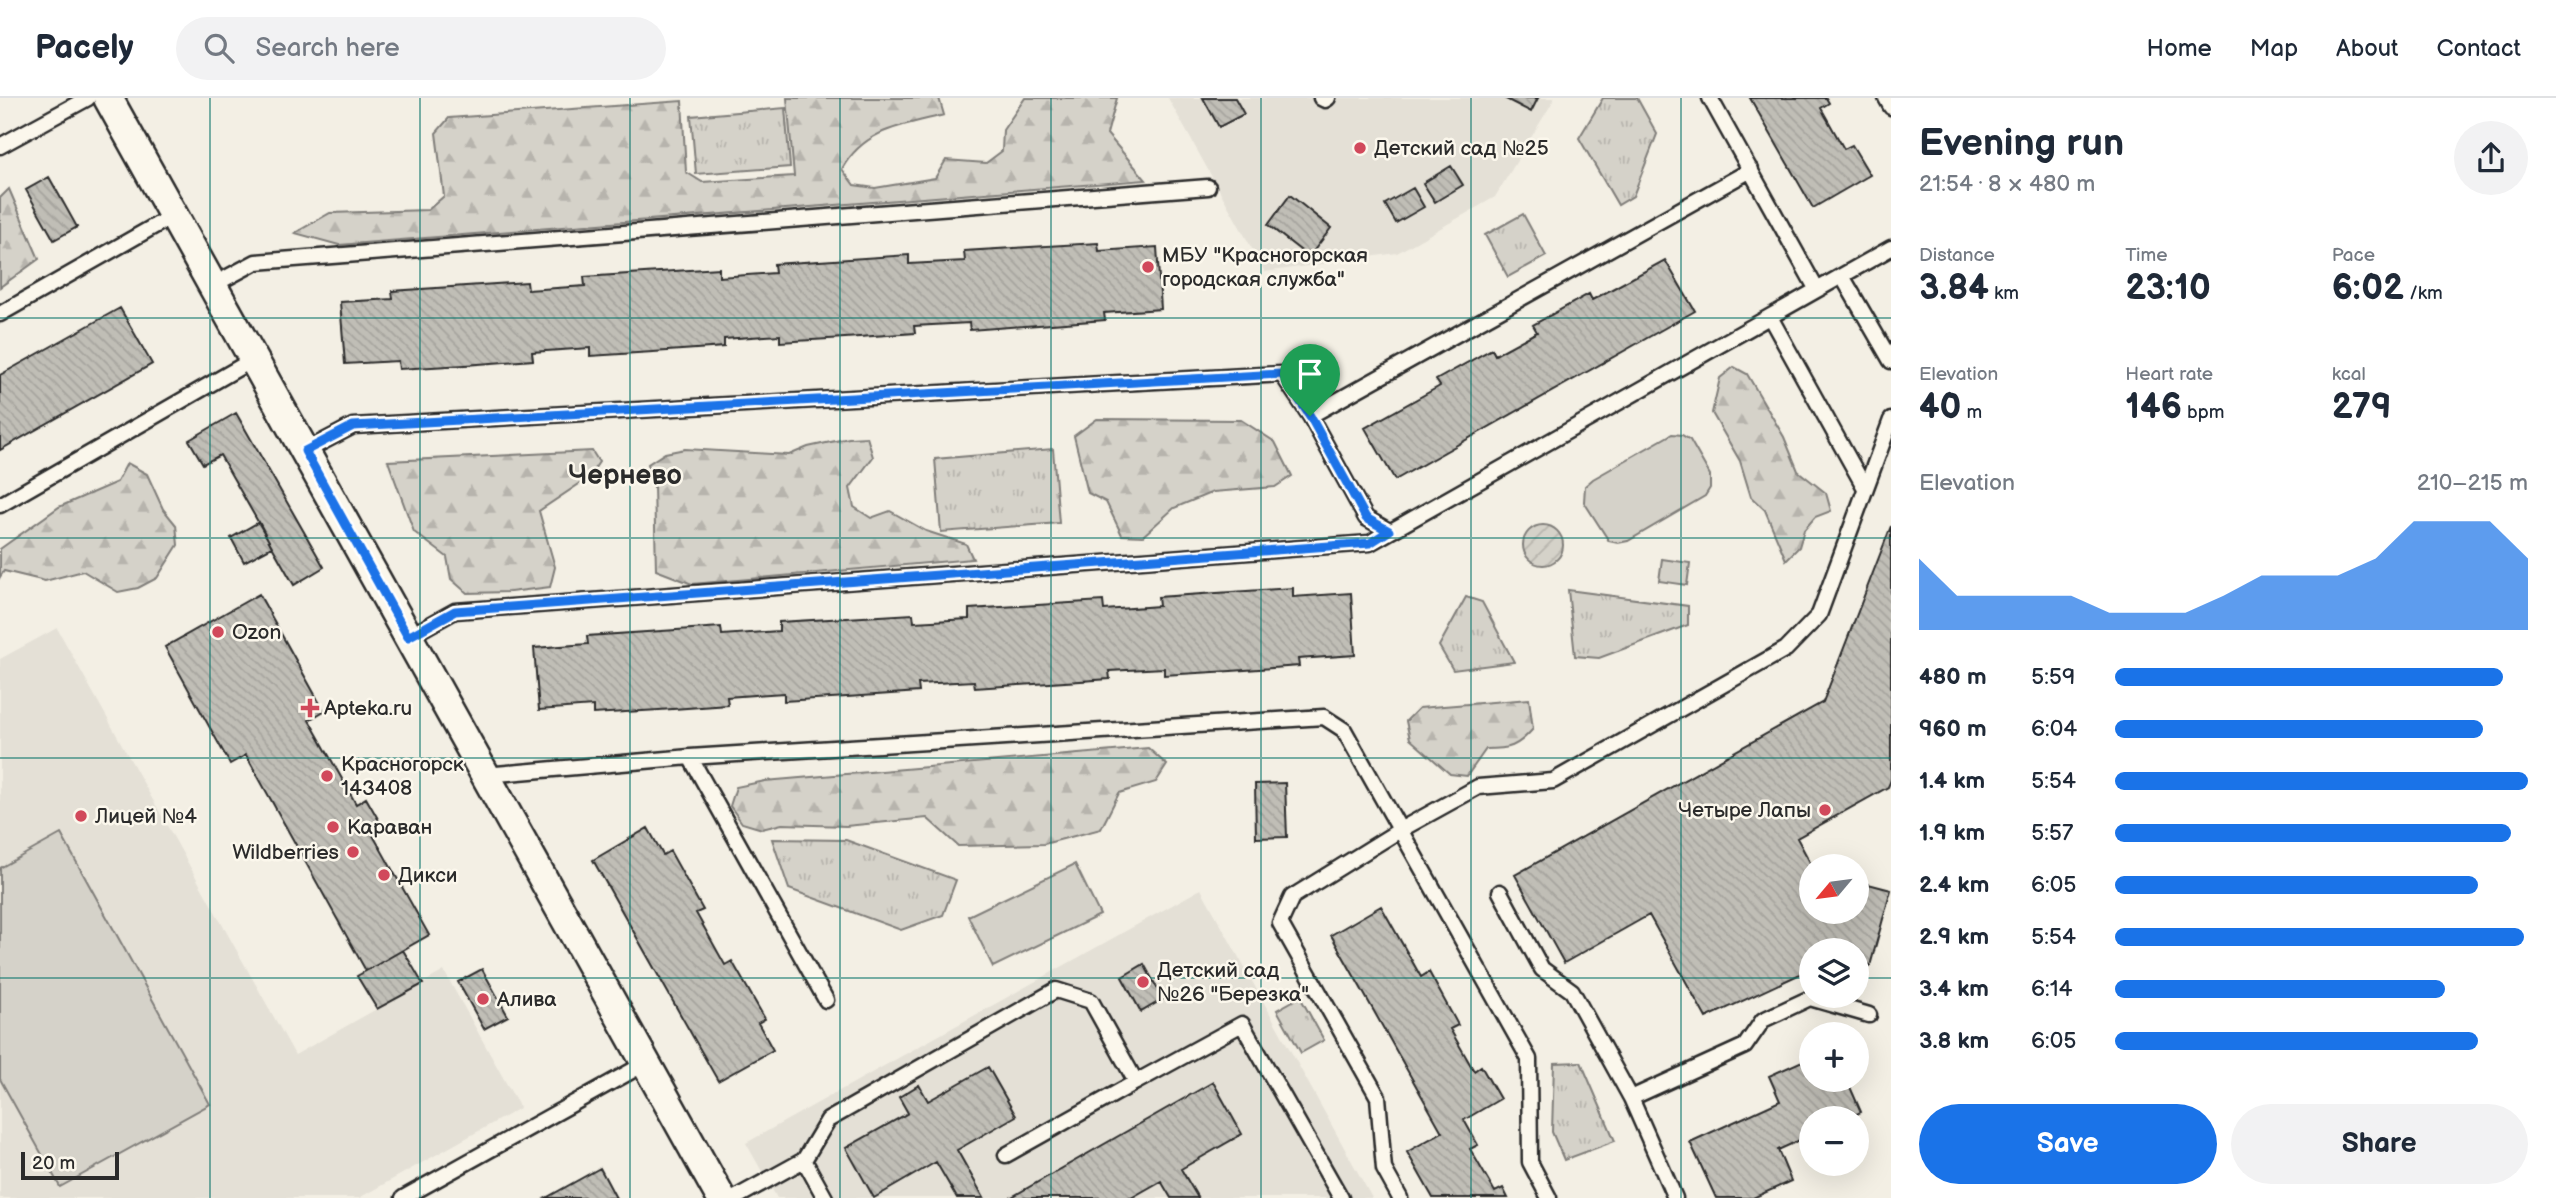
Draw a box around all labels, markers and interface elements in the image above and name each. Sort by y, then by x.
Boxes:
search box [176,17,666,80]
text: Pacely [35,28,134,68]
icon: search [200,29,238,67]
text: Search here [256,33,400,64]
text: Home [2147,34,2212,63]
text: Map [2250,34,2298,63]
text: About [2336,34,2398,63]
text: Contact [2436,34,2521,63]
text: Evening run [1919,121,2124,166]
button: share [2454,121,2528,195]
place label: Детский сад №25 [1374,136,1549,161]
marker: Детский сад №25 [1352,140,1368,156]
text: 21:54 · 8 × 480 m [1919,170,2095,198]
place label: МБУ "Красногорская городская служба" [1162,243,1368,292]
text: Distance [1919,244,1995,267]
text: Time [2125,244,2167,267]
text: Pace [2332,244,2375,267]
marker: МБУ "Красногорская городская служба" [1140,259,1156,275]
text: 3.84 [1919,267,1989,310]
text: 23:10 [2125,267,2211,310]
text: 6:02 [2332,267,2404,310]
text: km [1989,282,2019,305]
text: /km [2404,282,2443,305]
pin [1280,344,1340,416]
icon: arrive [1291,355,1329,393]
text: Elevation [1919,363,1998,386]
text: Heart rate [2125,363,2213,386]
text: kcal [2332,363,2366,386]
text: 40 [1919,386,1961,429]
text: 146 [2125,386,2182,429]
text: 279 [2332,386,2392,429]
text: m [1961,401,1982,424]
text: bpm [2182,401,2224,424]
district label: Чернево [568,459,682,492]
text: Elevation [1919,469,2015,497]
text: 210–215 m [2417,469,2528,497]
place label: Ozon [232,620,281,645]
marker: Ozon [210,624,226,640]
text: 480 m [1919,663,1987,691]
text: 5:59 [2031,663,2075,691]
place label: Apteka.ru [324,696,412,721]
marker: Apteka.ru [302,700,318,716]
text: 960 m [1919,715,1987,743]
text: 6:04 [2031,715,2077,743]
place label: Красногорск 143408 [341,752,464,801]
text: 1.4 km [1919,767,1985,795]
text: 5:54 [2031,767,2076,795]
marker: Красногорск 143408 [319,768,335,784]
place label: Четыре Лапы [1678,798,1811,823]
marker: Четыре Лапы [1817,802,1833,818]
place label: Лицей №4 [94,804,197,829]
marker: Лицей №4 [73,808,89,824]
place label: Караван [347,815,433,840]
marker: Караван [325,819,341,835]
text: 1.9 km [1919,819,1985,847]
text: 5:57 [2031,819,2073,847]
place label: Wildberries [232,840,339,865]
marker: Wildberries [345,844,361,860]
north arrow [1799,854,1869,924]
map controls [1799,854,1869,1176]
place label: Дикси [398,863,457,888]
marker: Дикси [376,867,392,883]
text: 2.4 km [1919,871,1989,899]
text: 6:05 [2031,871,2076,899]
text: 2.9 km [1919,923,1989,951]
text: 5:54 [2031,923,2076,951]
button: layers [1799,938,1869,1008]
place label: Детский сад №26 "Березка" [1157,958,1309,1007]
marker: Детский сад №26 "Березка" [1135,974,1151,990]
text: 3.4 km [1919,975,1989,1003]
text: 6:14 [2031,975,2073,1003]
place label: Алива [496,987,557,1012]
marker: Алива [475,991,491,1007]
button: + [1799,1022,1869,1092]
text: 3.8 km [1919,1027,1989,1055]
text: 6:05 [2031,1027,2076,1055]
button: Save [1919,1104,2217,1184]
button: Share [2231,1104,2528,1184]
button: − [1799,1106,1869,1176]
scale bar [21,1149,119,1181]
text: 20 m [32,1152,75,1175]

